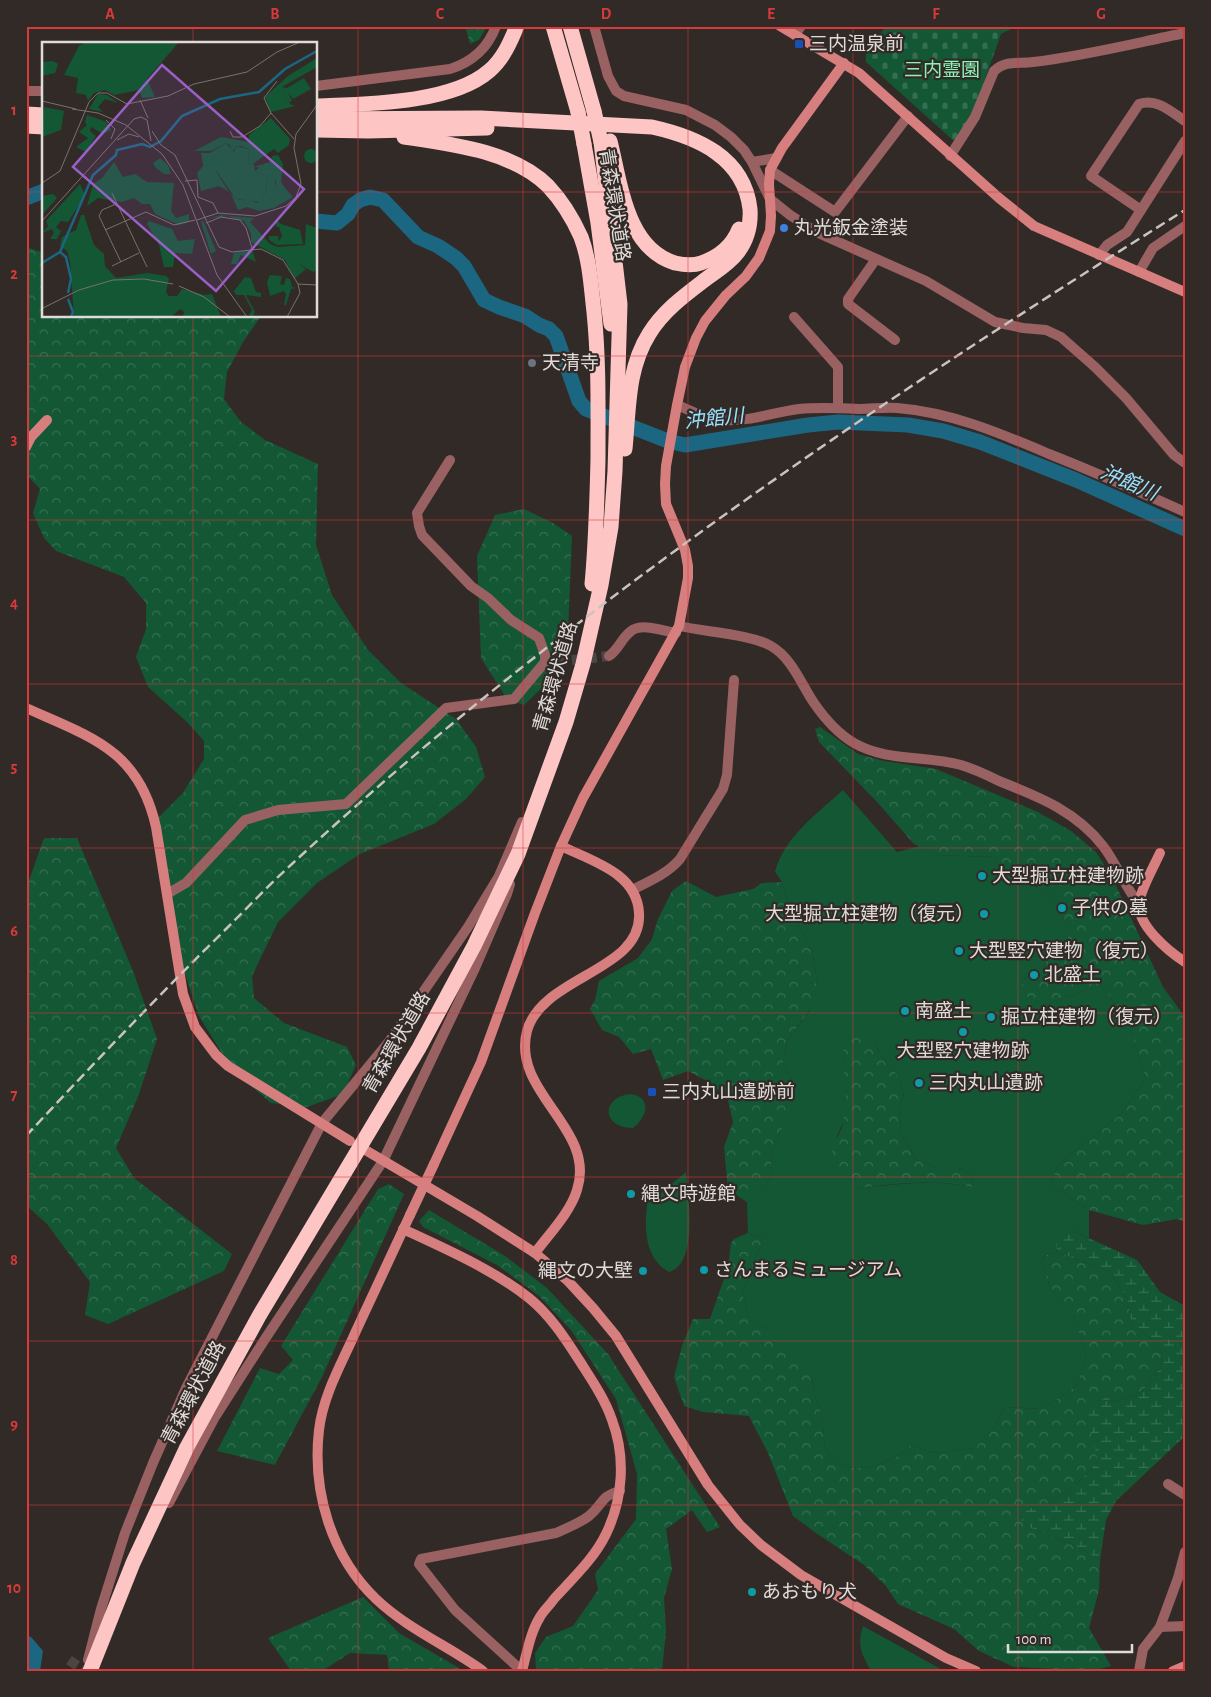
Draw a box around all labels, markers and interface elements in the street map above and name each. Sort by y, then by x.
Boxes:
text: A [105,6,115,22]
text: B [270,6,280,22]
text: C [436,6,445,22]
text: D [601,6,612,22]
text: E [767,6,775,22]
text: F [932,6,940,22]
text: G [1096,6,1106,22]
place label: 三内温泉前 [809,33,904,54]
marker: 三内温泉前 [793,38,805,50]
inset map [42,42,318,318]
park label: 三内霊園 [904,59,980,80]
text: 1 [11,102,17,118]
street label: 青森環状道路 [596,147,634,263]
place label: 丸光鈑金塗装 [794,217,908,238]
marker: 丸光鈑金塗装 [778,222,790,234]
text: 2 [10,266,18,282]
place label: 天清寺 [542,352,599,373]
marker: 天清寺 [526,357,538,369]
water label: 沖館川 [683,405,747,432]
text: 3 [11,431,18,447]
water label: 沖館川 [1097,461,1163,505]
text: 4 [10,595,18,611]
street label: 青森環状道路 [529,619,581,734]
text: 5 [11,759,18,775]
place label: 大型掘立柱建物跡 [992,865,1144,886]
marker: 大型掘立柱建物跡 [976,870,988,882]
place label: 子供の墓 [1072,897,1148,918]
marker: 子供の墓 [1056,902,1068,914]
place label: 大型掘立柱建物（復元） [765,903,974,924]
marker: 大型掘立柱建物（復元） [978,908,990,920]
text: 6 [10,923,18,939]
place label: 大型竪穴建物（復元） [969,940,1159,961]
marker: 大型竪穴建物（復元） [953,945,965,957]
place label: 北盛土 [1044,964,1101,985]
marker: 北盛土 [1028,969,1040,981]
street label: 青森環状道路 [359,988,434,1097]
place label: 南盛土 [915,1000,972,1021]
marker: 南盛土 [899,1005,911,1017]
place label: 掘立柱建物（復元） [1001,1006,1172,1027]
marker: 掘立柱建物（復元） [985,1011,997,1023]
marker: 大型竪穴建物跡 [957,1026,969,1038]
place label: 大型竪穴建物跡 [896,1041,1030,1061]
place label: 三内丸山遺跡 [929,1072,1043,1093]
marker: 三内丸山遺跡 [913,1077,925,1089]
place label: 三内丸山遺跡前 [662,1081,795,1102]
marker: 三内丸山遺跡前 [646,1086,658,1098]
text: 7 [11,1087,18,1103]
place label: 縄文時遊館 [641,1183,736,1204]
marker: 縄文時遊館 [625,1188,637,1200]
text: 8 [10,1252,18,1268]
place label: 縄文の大壁 [538,1260,633,1281]
place label: さんまるミュージアム [714,1260,902,1280]
marker: さんまるミュージアム [698,1264,710,1276]
marker: 縄文の大壁 [637,1265,649,1277]
street label: 青森環状道路 [157,1337,229,1448]
text: 9 [10,1416,18,1432]
text: 10 [7,1580,21,1596]
place label: あおもり犬 [762,1582,857,1602]
marker: あおもり犬 [746,1586,758,1598]
scale bar [1008,1622,1132,1654]
text: 100 m [1016,1632,1051,1647]

